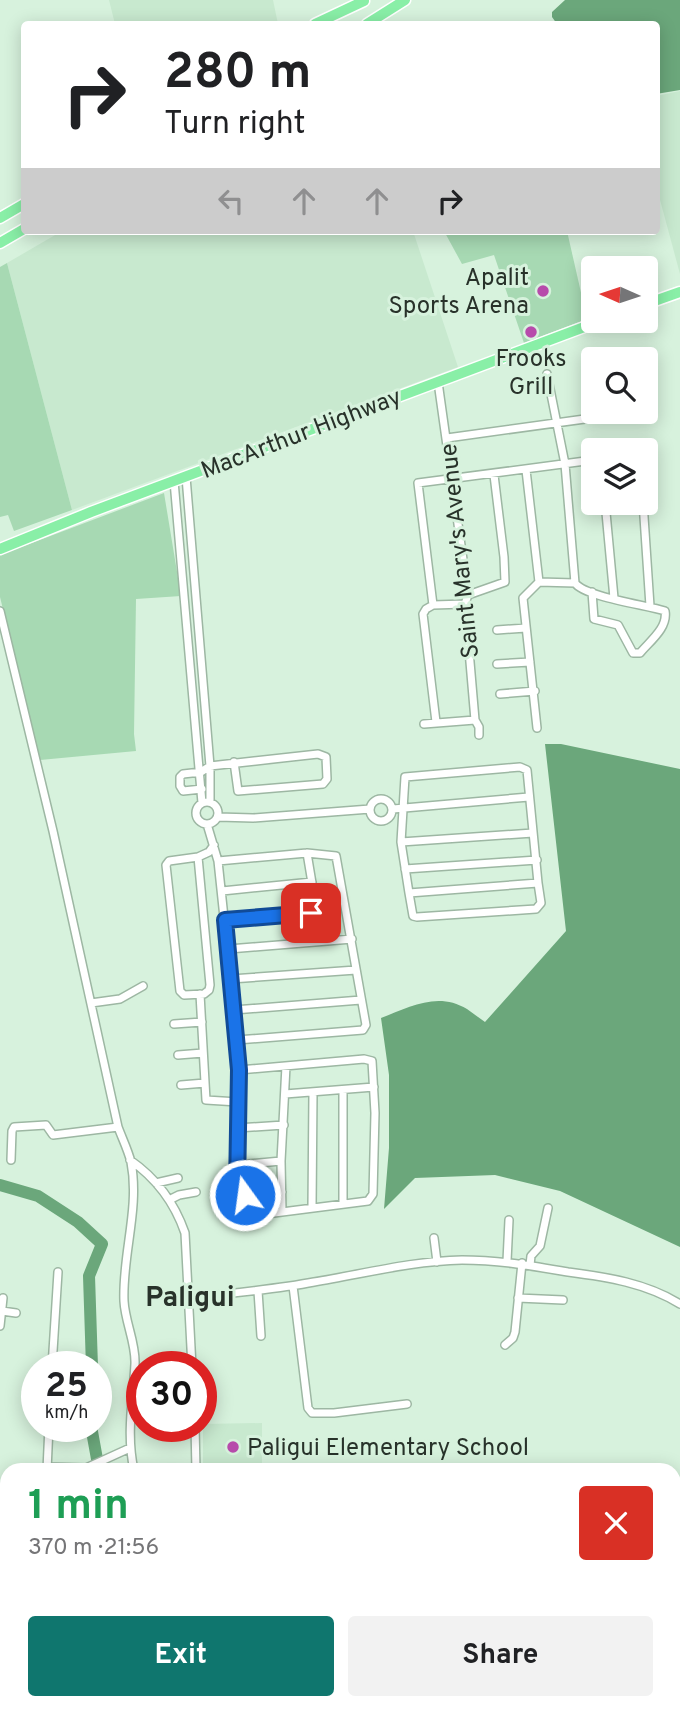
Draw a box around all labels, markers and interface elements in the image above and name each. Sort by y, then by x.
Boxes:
text: 280 m [164,44,311,106]
icon: right [49,49,140,140]
text: Turn right [164,105,306,145]
icon: left [212,182,250,220]
icon: ahead [285,182,323,220]
icon: ahead [358,182,396,220]
icon: right [431,182,469,220]
north arrow [581,256,658,332]
map controls [581,256,658,515]
place label: Apalit Sports Arena [388,264,529,322]
marker: Apalit Sports Arena [535,283,551,299]
marker: Frooks Grill [523,324,539,340]
place label: Frooks Grill [495,345,567,403]
button: search [581,347,658,424]
street label: MacArthur Highway [197,383,406,487]
button: layers [581,438,658,515]
street label: Saint Mary's Avenue [435,442,487,660]
pin [281,883,341,943]
icon: arrive [292,894,330,932]
position arrow [208,1158,282,1232]
district label: Paligui [145,1281,235,1317]
speed limit sign: 30 [126,1351,217,1442]
text: 25 [45,1365,88,1409]
text: km/h [45,1402,88,1425]
place label: Paligui Elementary School [247,1434,529,1464]
marker: Paligui Elementary School [225,1439,241,1455]
text: 1 min [28,1481,129,1534]
button: close [579,1486,653,1560]
text: 370 m · 21:56 [28,1534,159,1563]
button: Exit [28,1616,334,1696]
button: Share [348,1616,653,1696]

